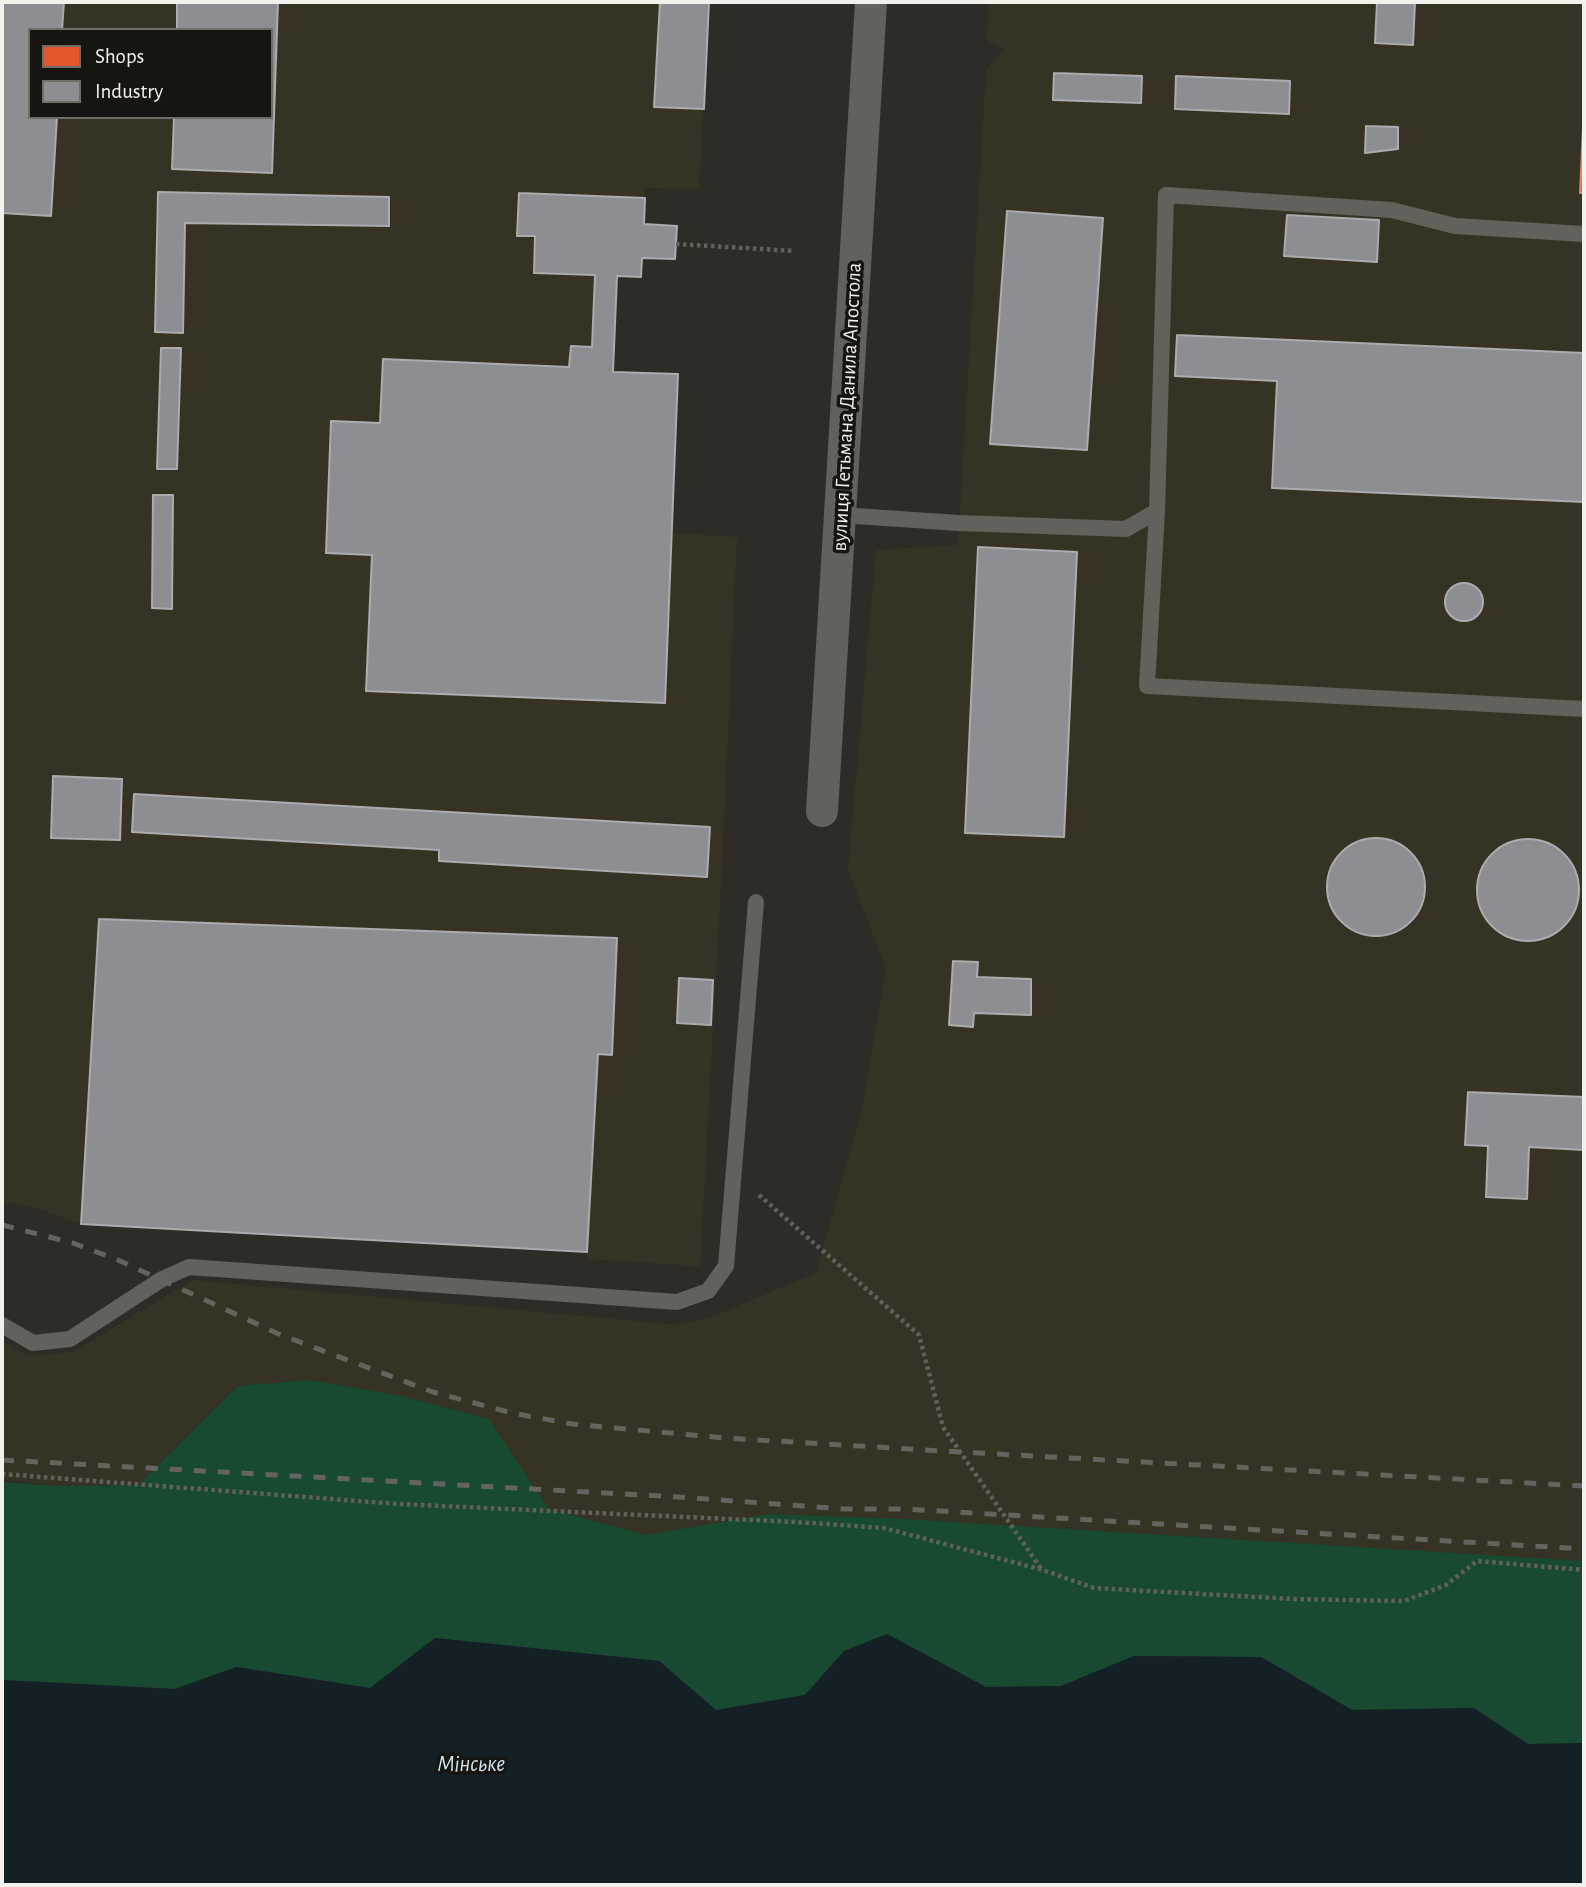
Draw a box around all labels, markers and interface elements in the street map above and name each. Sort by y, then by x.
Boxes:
legend [28,28,273,119]
text: Shops [95,46,144,67]
text: Industry [95,81,163,102]
street label: вулиця Гетьмана Данила Апостола [827,262,867,552]
water label: Мінське [437,1750,505,1778]

